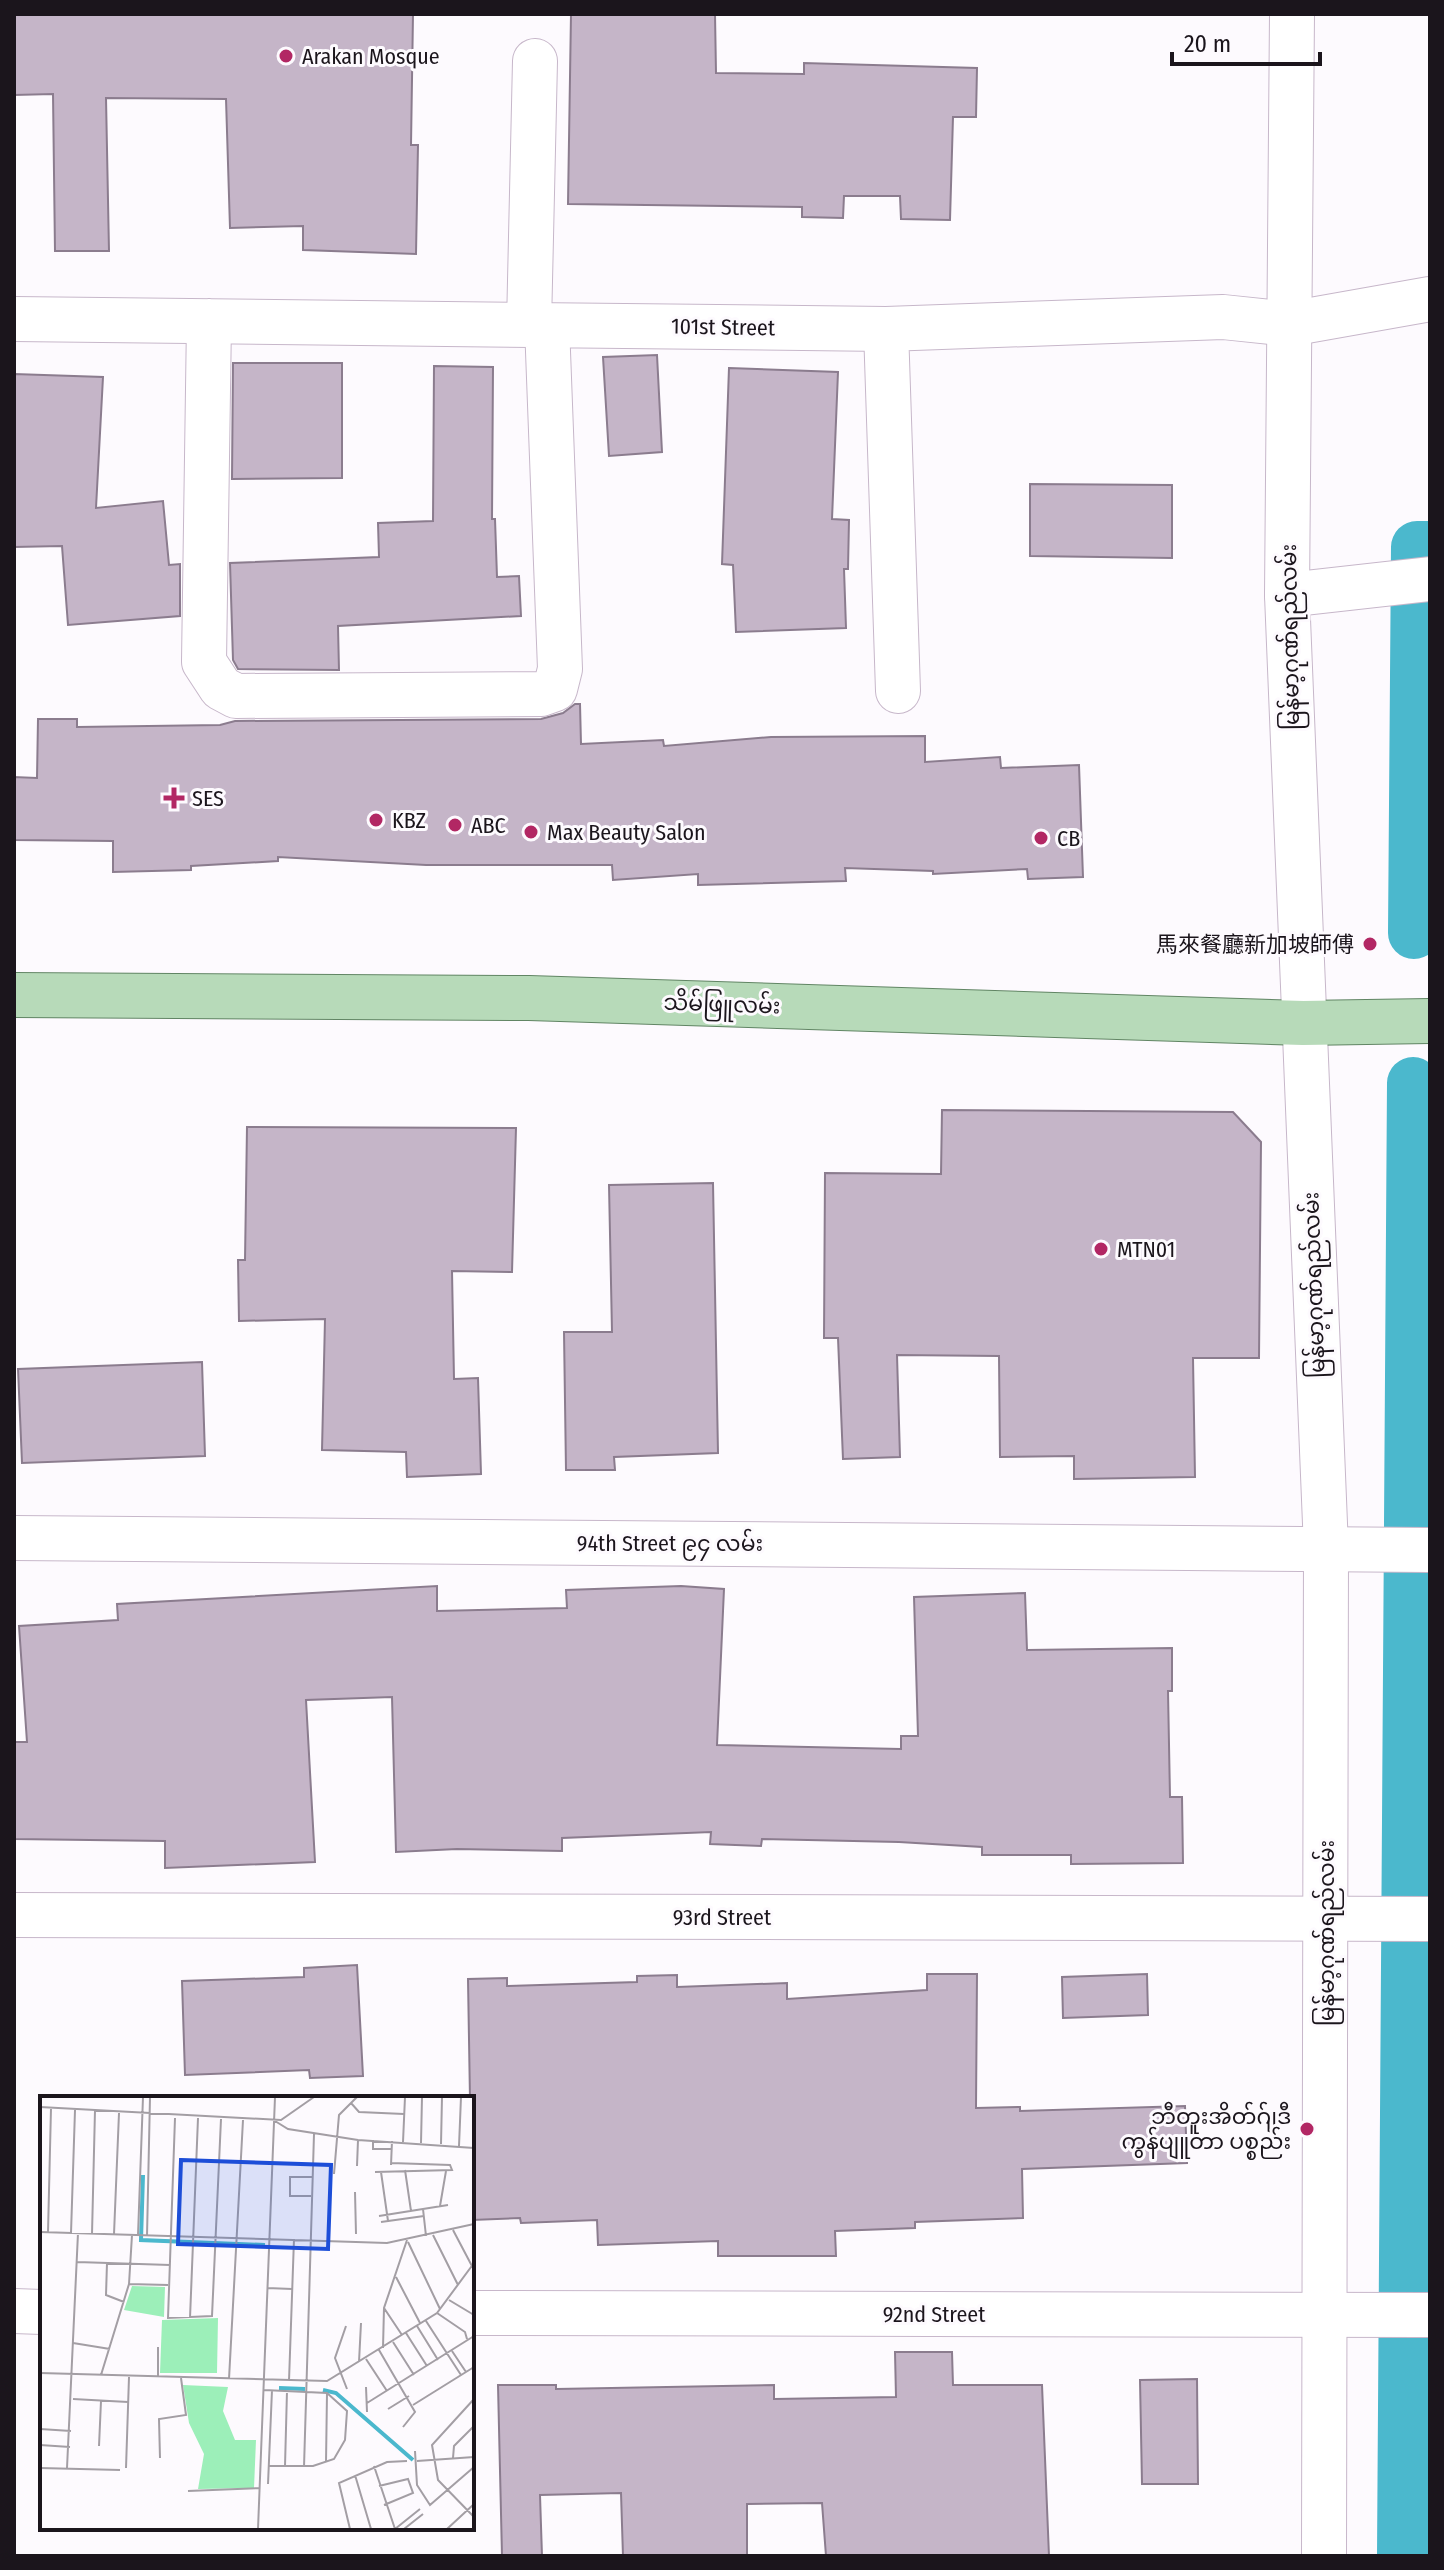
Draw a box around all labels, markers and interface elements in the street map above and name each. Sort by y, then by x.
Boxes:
scale bar [1172,16,1320,66]
text: 20 m [1184,30,1231,58]
place label: Arakan Mosque [302,43,440,70]
marker: Arakan Mosque [277,47,295,65]
street label: 101st Street [671,313,776,341]
street label: မြန်မာ့ဂုဏ်ရည်လမ်း [1273,543,1309,730]
place label: SES [192,785,224,812]
marker: SES [163,787,185,809]
place label: KBZ [392,807,426,834]
marker: KBZ [367,811,385,829]
place label: ABC [471,812,506,839]
marker: ABC [446,816,464,834]
place label: Max Beauty Salon [547,819,706,846]
marker: Max Beauty Salon [522,823,540,841]
place label: CB [1057,825,1080,852]
marker: CB [1032,829,1050,847]
place label: 馬來餐廳新加坡師傅 [1156,931,1354,958]
marker: 馬來餐廳新加坡師傅 [1361,935,1379,953]
street label: သိမ်ဖြူလမ်း [663,986,781,1024]
street label: မြန်မာ့ဂုဏ်ရည်လမ်း [1295,1191,1335,1379]
place label: MTN01 [1117,1236,1175,1263]
marker: MTN01 [1092,1240,1110,1258]
street label: 94th Street ၉၄ လမ်း [577,1528,763,1561]
street label: မြန်မာ့ဂုဏ်ရည်လမ်း [1311,1840,1344,2026]
street label: 93rd Street [673,1904,772,1931]
inset map [40,2096,474,2530]
place label: ဘီတူးအိတ်ဂ်ျဒီ ကွန်ပျူတာ ပစ္စည်း [1121,2101,1291,2160]
marker: ဘီတူးအိတ်ဂ်ျဒီ ကွန်ပျူတာ ပစ္စည်း [1298,2120,1316,2138]
street label: 92nd Street [883,2301,986,2328]

